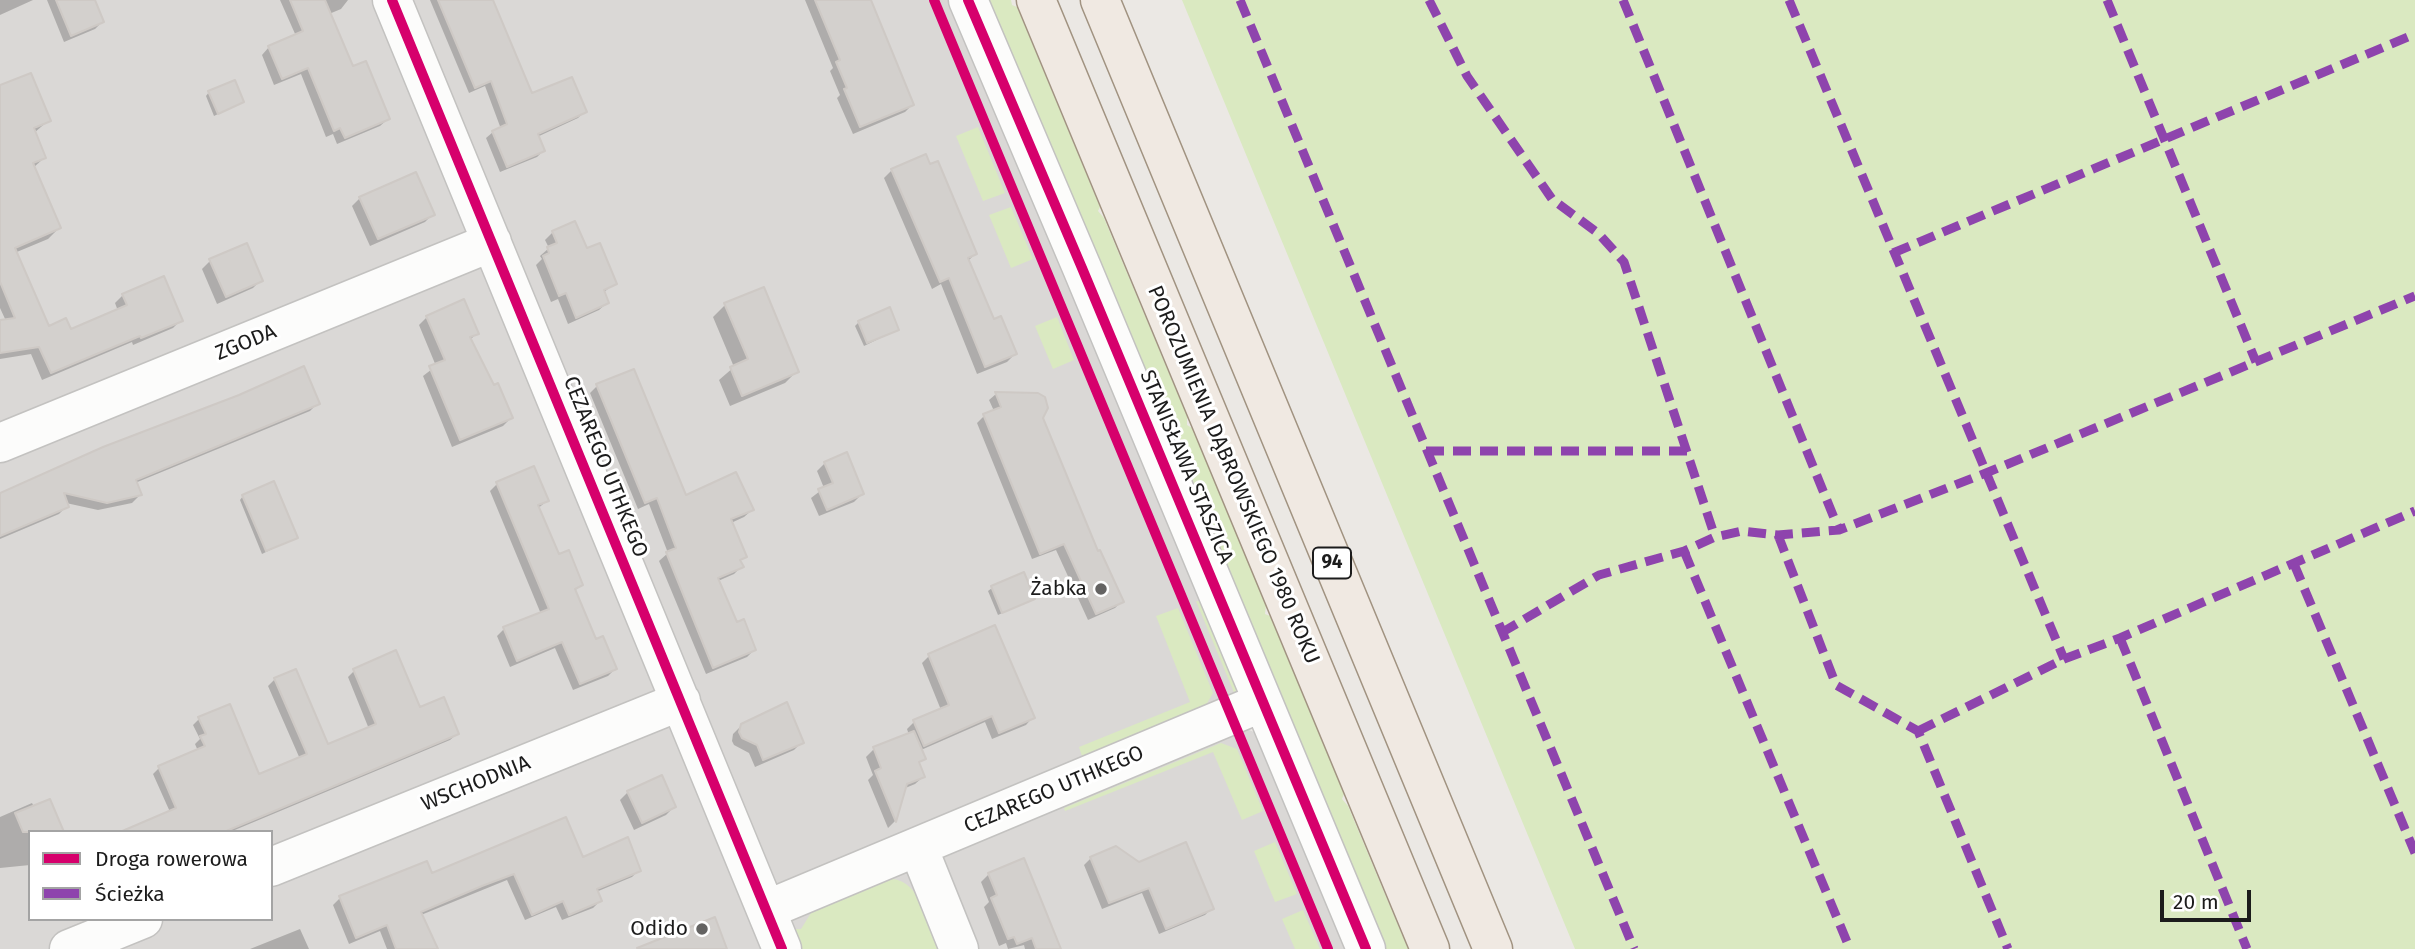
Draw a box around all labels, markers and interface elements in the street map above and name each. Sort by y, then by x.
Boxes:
street label: POROZUMIENIA DĄBROWSKIEGO 1980 ROKU [1142,282,1324,668]
street label: ZGODA [212,319,280,367]
street label: STANISŁAWA STASZICA [1134,367,1238,567]
street label: CEZAREGO UTHKEGO [557,373,653,561]
road number: 94 [1313,548,1351,578]
place label: Żabka [1031,576,1087,602]
marker: Żabka [1093,581,1109,597]
street label: CEZAREGO UTHKEGO [960,741,1148,839]
street label: WSCHODNIA [418,751,534,817]
legend [28,830,273,921]
text: Droga rowerowa [95,846,248,872]
scale bar [2163,876,2254,920]
text: Ścieżka [95,881,165,907]
text: 20 m [2173,889,2219,915]
place label: Odido [630,916,688,942]
marker: Odido [694,921,710,937]

